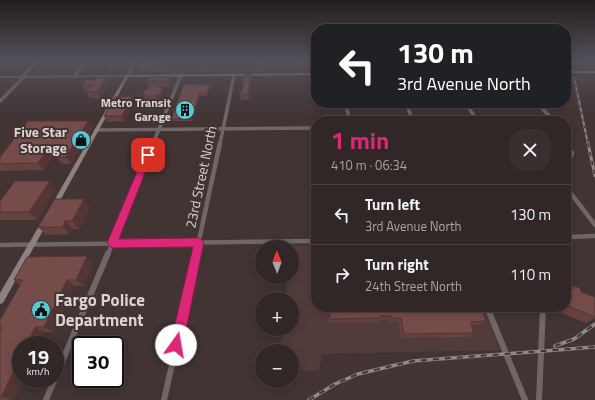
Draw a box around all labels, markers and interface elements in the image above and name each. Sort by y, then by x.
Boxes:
text: 130 m [397,31,474,74]
icon: left [331,40,383,92]
text: 3rd Avenue North [397,70,531,97]
place label: Metro Transit Garage [101,93,172,126]
building icon: Metro Transit Garage [174,99,196,121]
place label: Five Star Storage [14,121,67,158]
text: 1 min [331,122,389,158]
street label: 23rd Street North [179,124,222,230]
shop icon: Five Star Storage [70,129,92,151]
button: close [509,129,551,171]
pin [131,138,165,172]
icon: arrive [137,144,159,166]
text: 410 m · 06:34 [331,155,407,175]
text: Turn left [365,193,420,216]
text: 130 m [510,203,551,226]
icon: left [331,204,353,226]
text: 3rd Avenue North [365,216,462,236]
north arrow [255,240,299,284]
map controls [255,240,299,388]
text: Turn right [365,253,429,276]
text: 110 m [510,263,551,286]
icon: right [331,264,353,286]
text: 24th Street North [365,276,462,296]
place label: Fargo Police Department [55,287,145,333]
button: + [255,292,299,336]
public building icon: Fargo Police Department [30,299,52,321]
position arrow [155,324,197,366]
speed limit sign: 30 [72,336,124,388]
text: 19 [27,341,49,372]
button: − [255,344,299,388]
text: km/h [27,364,49,379]

